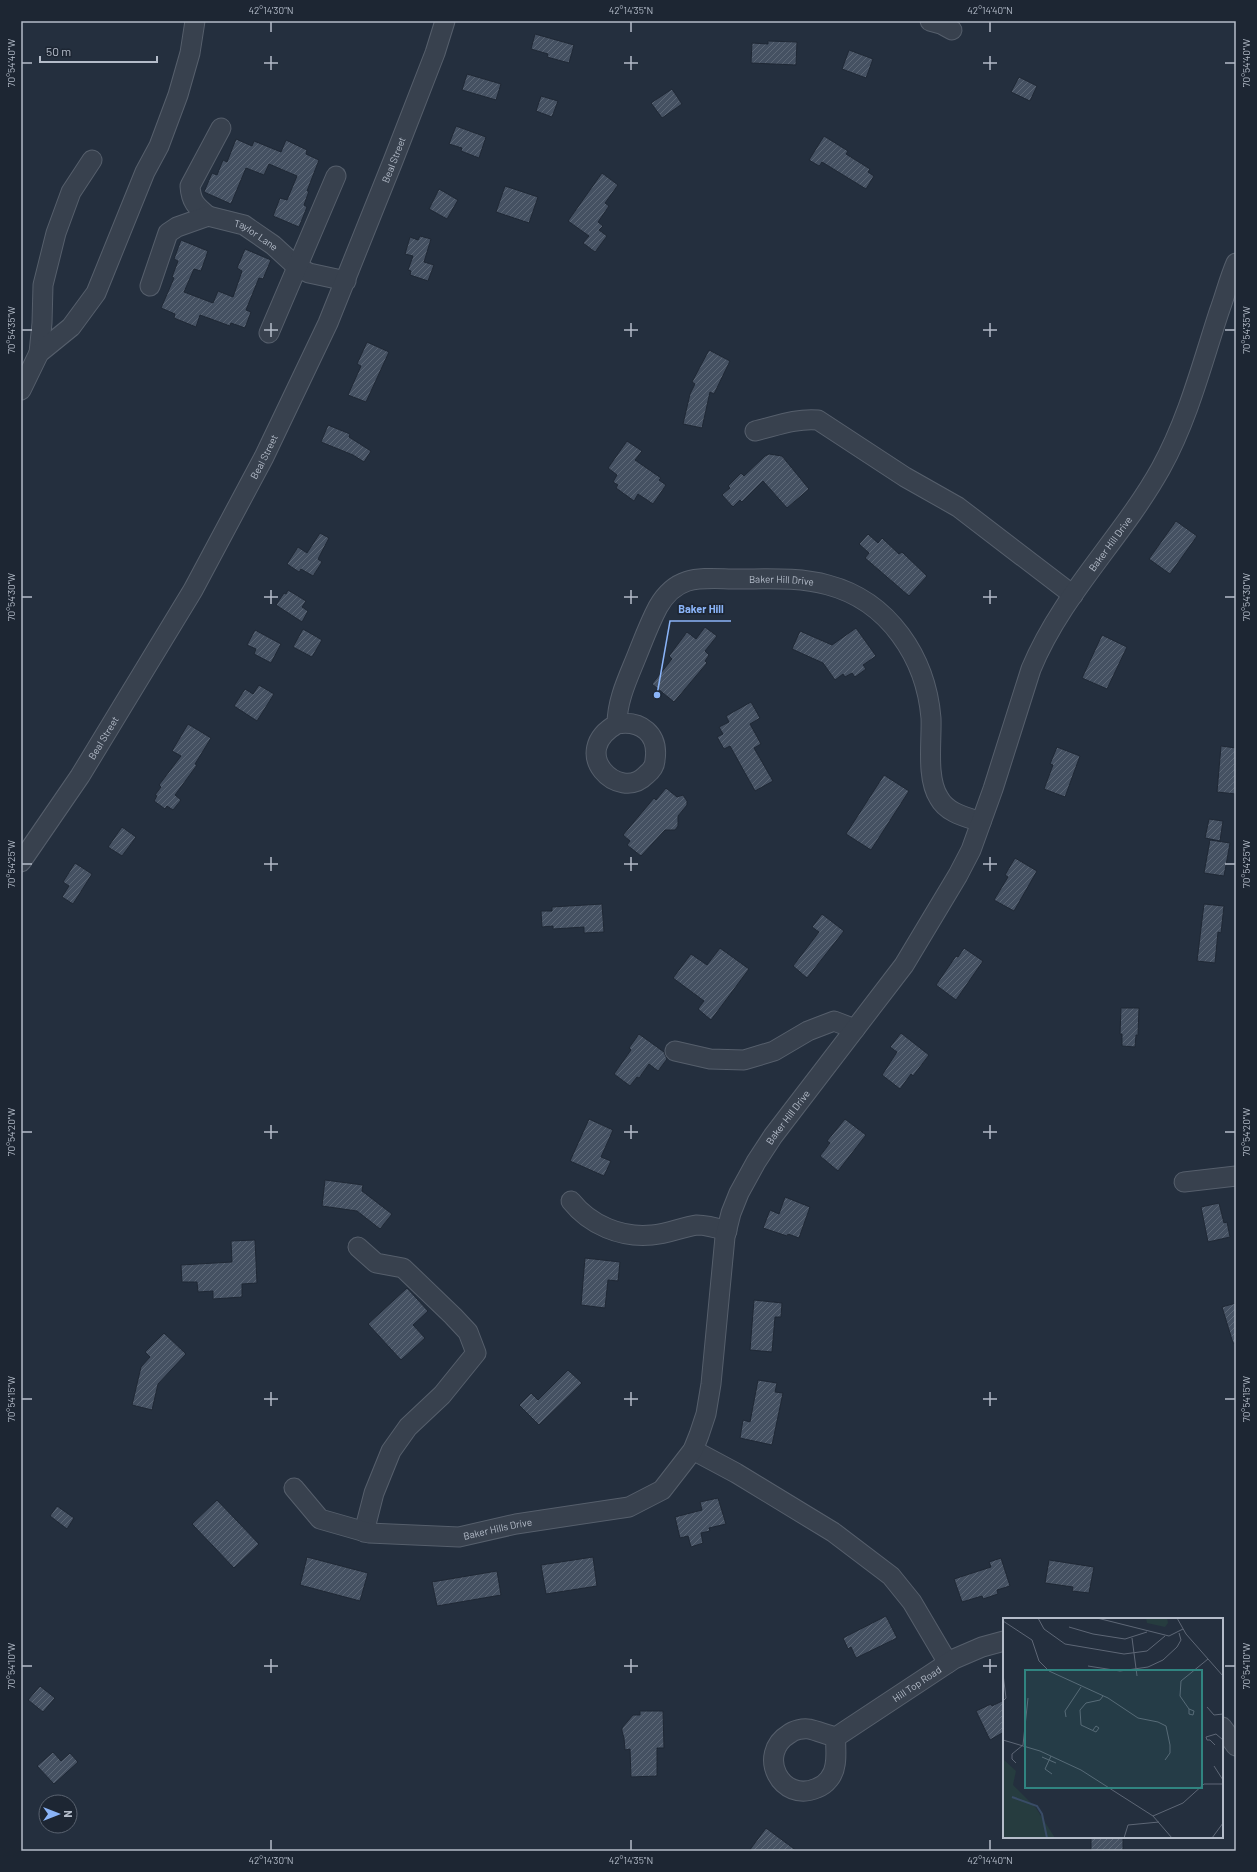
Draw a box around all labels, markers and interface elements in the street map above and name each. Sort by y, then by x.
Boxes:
text: 42°14'30"N [248,4,294,16]
text: 42°14'35"N [609,4,653,16]
text: 42°14'40"N [967,4,1013,16]
scale bar [40,38,157,64]
text: 70°54'40"W [5,39,17,87]
text: 70°54'40"W [1240,39,1252,87]
text: 50 m [46,44,71,58]
street label: Beal Street [379,135,408,184]
street label: Taylor Lane [233,217,281,253]
text: 70°54'35"W [5,306,17,354]
text: 70°54'35"W [1240,306,1252,354]
street label: Beal Street [247,432,280,481]
street label: Baker Hill Drive [1086,514,1134,573]
text: 70°54'30"W [5,573,17,621]
street label: Baker Hill Drive [749,573,815,588]
text: 70°54'30"W [1240,573,1252,621]
callout: Baker Hill [670,598,731,621]
text: Baker Hill [678,602,724,615]
street label: Beal Street [86,714,121,762]
text: 70°54'25"W [5,840,17,888]
text: 70°54'25"W [1240,840,1252,888]
street label: Baker Hill Drive [763,1087,812,1147]
text: 70°54'20"W [5,1108,17,1156]
text: 70°54'20"W [1240,1108,1252,1156]
text: 70°54'15"W [5,1376,17,1422]
text: 70°54'15"W [1240,1376,1252,1422]
street label: Baker Hills Drive [462,1516,533,1542]
inset map [1003,1618,1223,1838]
text: 70°54'10"W [5,1642,17,1689]
text: 70°54'10"W [1240,1642,1252,1689]
street label: Hill Top Road [890,1663,943,1704]
north arrow [38,1794,78,1834]
text: N [62,1810,75,1818]
text: 42°14'30"N [248,1854,294,1866]
text: 42°14'35"N [609,1854,653,1866]
text: 42°14'40"N [967,1854,1013,1866]

